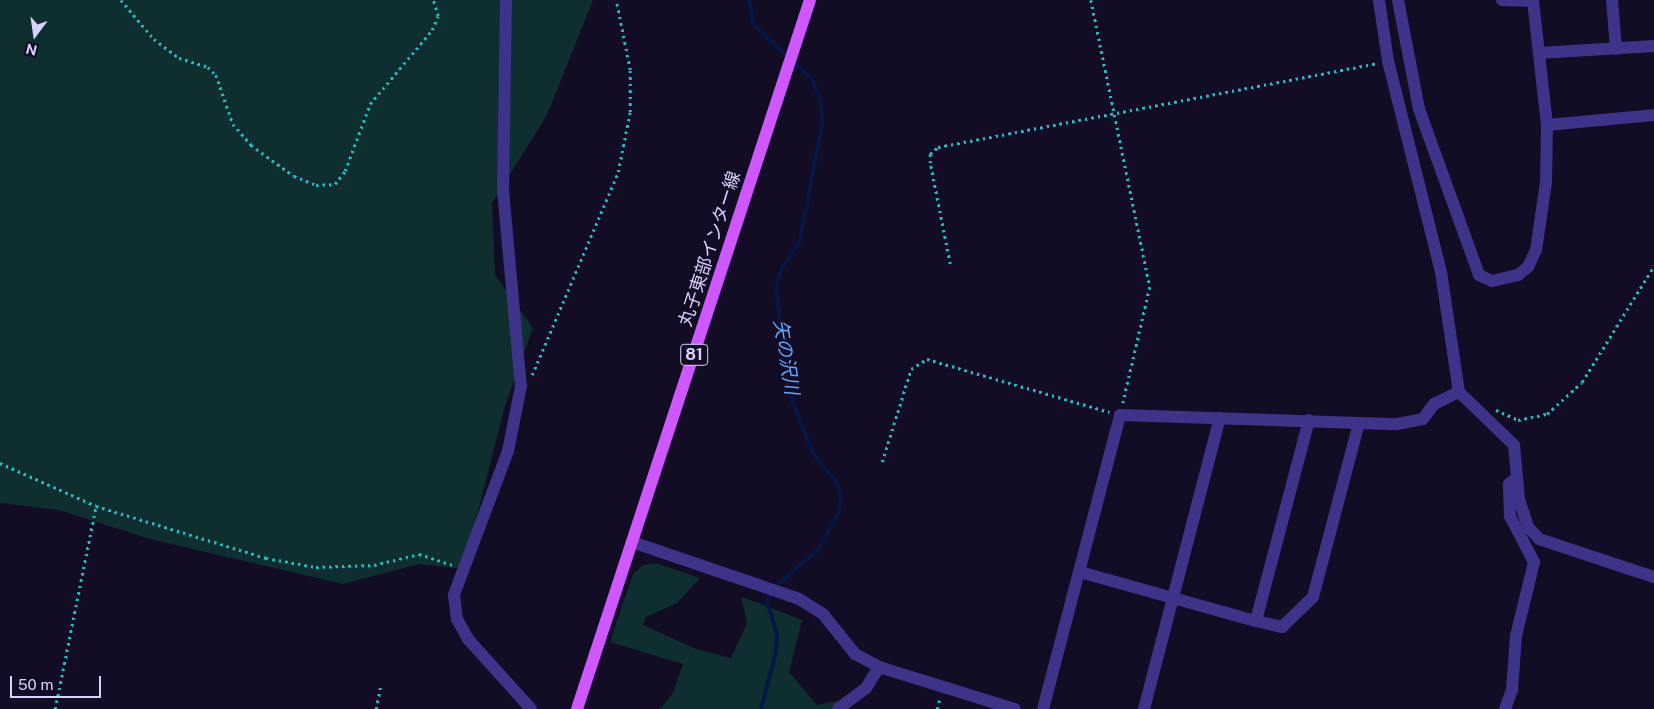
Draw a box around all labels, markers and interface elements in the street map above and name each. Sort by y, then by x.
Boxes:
north arrow [10,10,60,60]
text: N [24,40,39,59]
street label: 丸子東部インター線 [675,169,745,329]
water label: 矢の沢川 [769,318,803,396]
road number: 81 [679,342,709,368]
scale bar [12,666,104,698]
text: 50 m [18,676,53,693]

